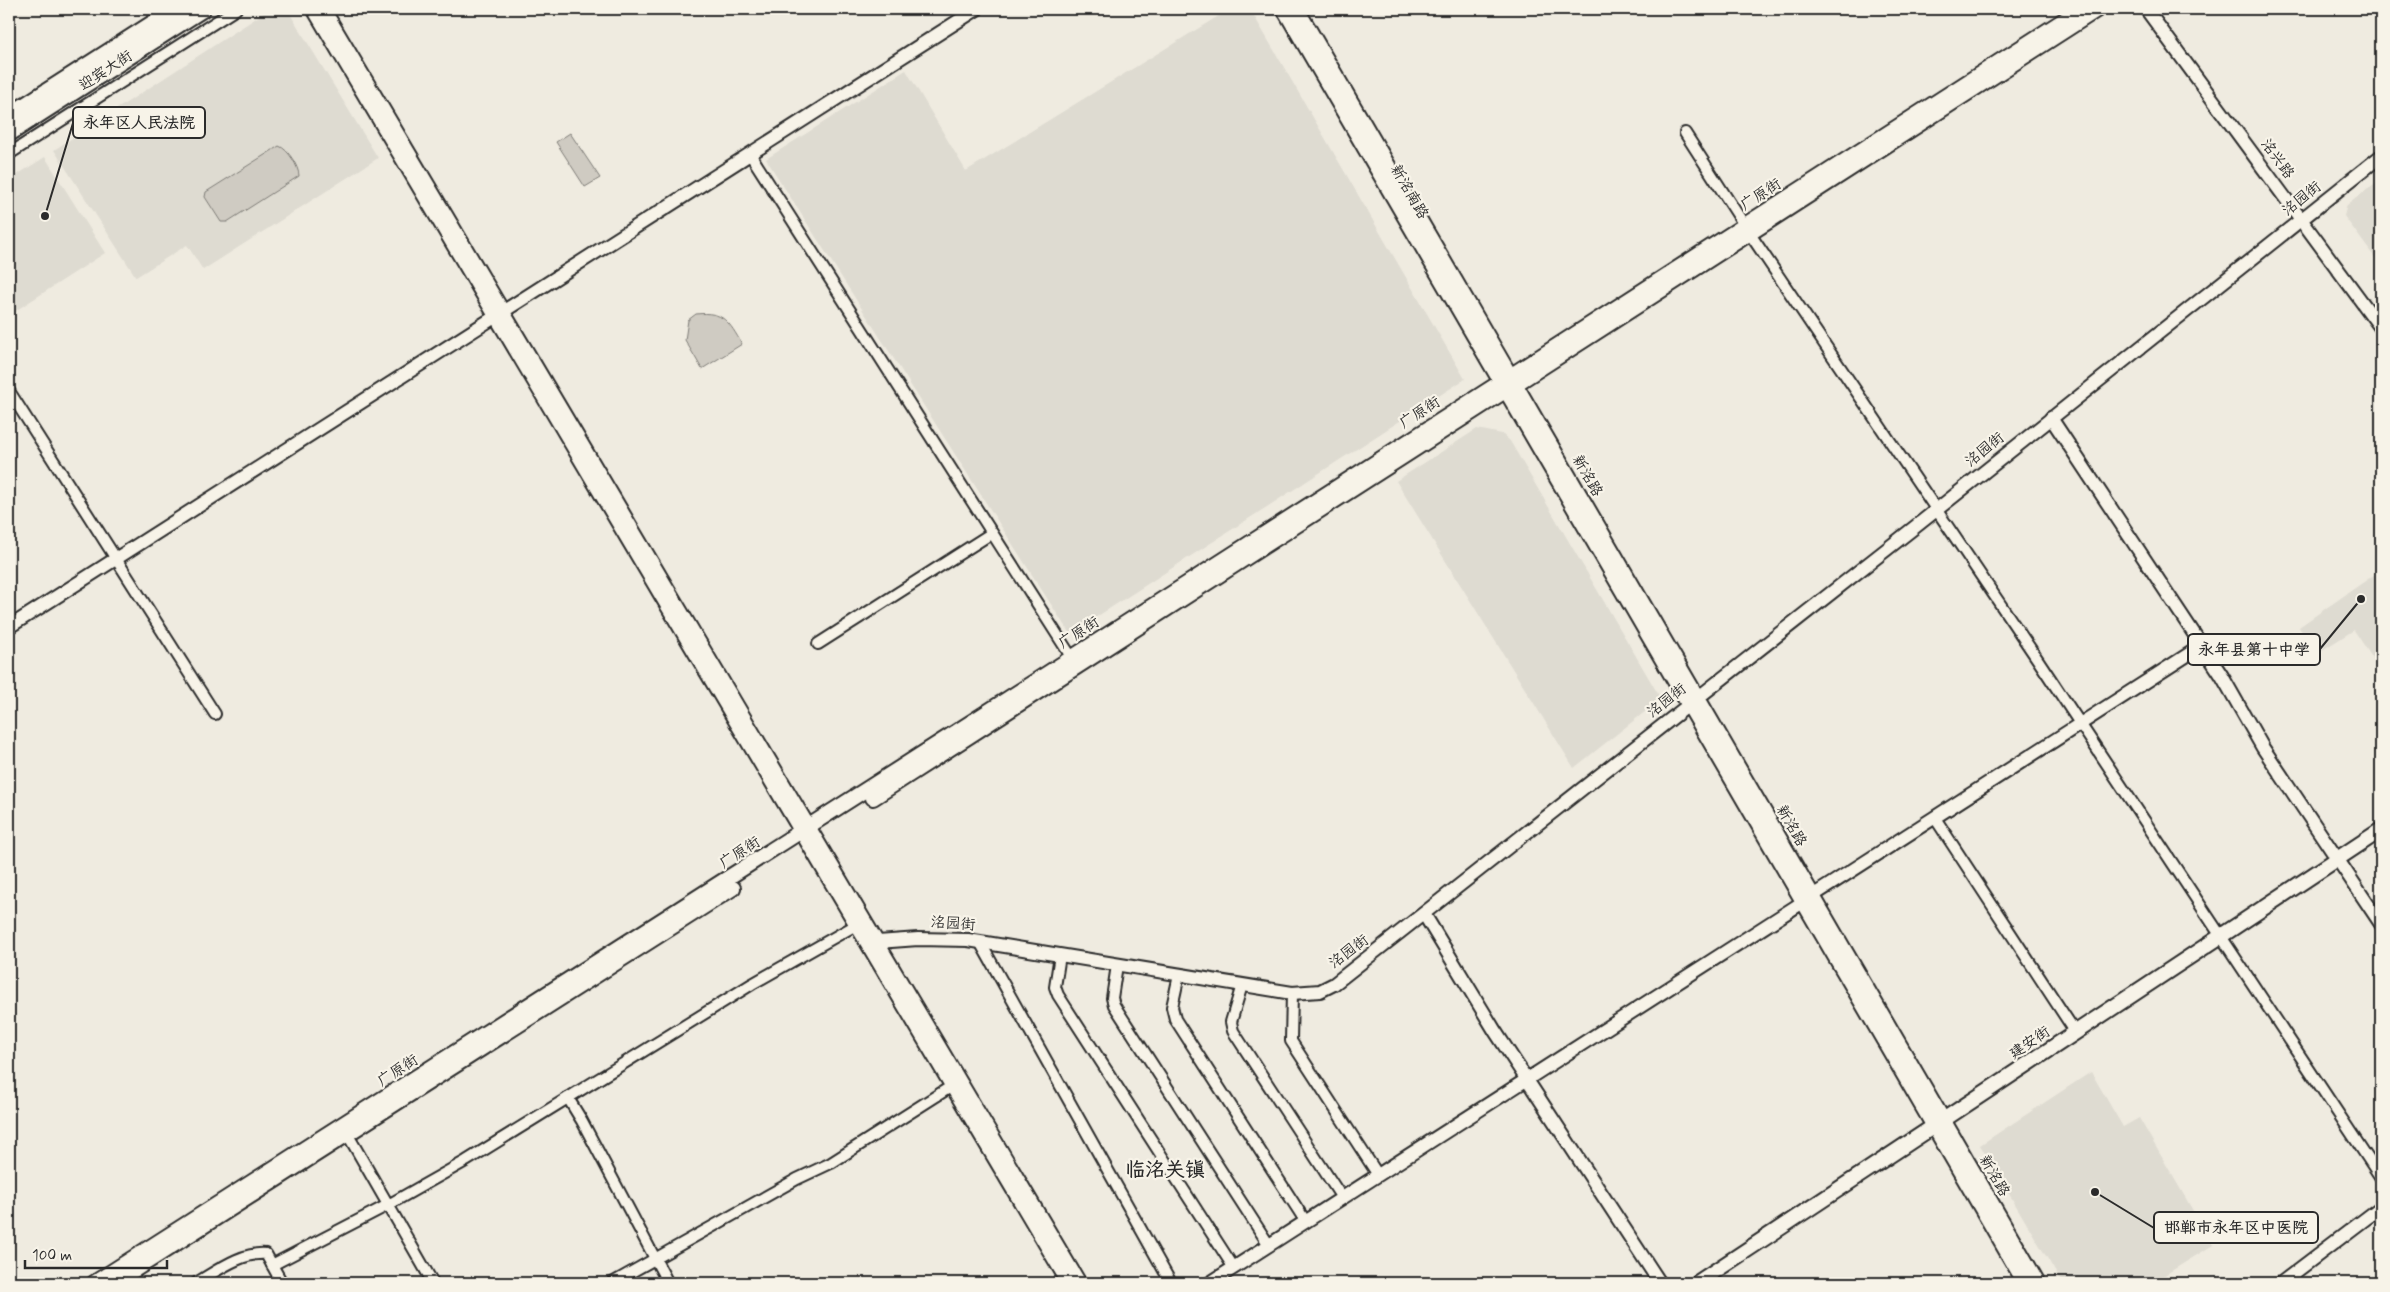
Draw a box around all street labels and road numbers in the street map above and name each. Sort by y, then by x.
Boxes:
street label: 迎宾大街 [75,46,137,96]
street label: 洺兴路 [2256,135,2298,183]
street label: 新洺南路 [1385,161,1433,223]
street label: 广原街 [1737,174,1785,216]
street label: 洺园街 [2278,177,2326,221]
street label: 广原街 [1396,392,1444,434]
street label: 洺园街 [1961,428,2009,472]
street label: 新洺路 [1567,452,1607,500]
street label: 广原街 [1055,612,1103,654]
street label: 洺园街 [1643,679,1691,723]
street label: 新洺路 [1771,802,1811,850]
street label: 广原街 [716,832,764,874]
street label: 洺园街 [930,912,976,936]
street label: 洺园街 [1325,930,1373,974]
street label: 建安街 [2006,1022,2054,1064]
street label: 广原街 [374,1050,422,1092]
street label: 新洺路 [1974,1152,2014,1200]

